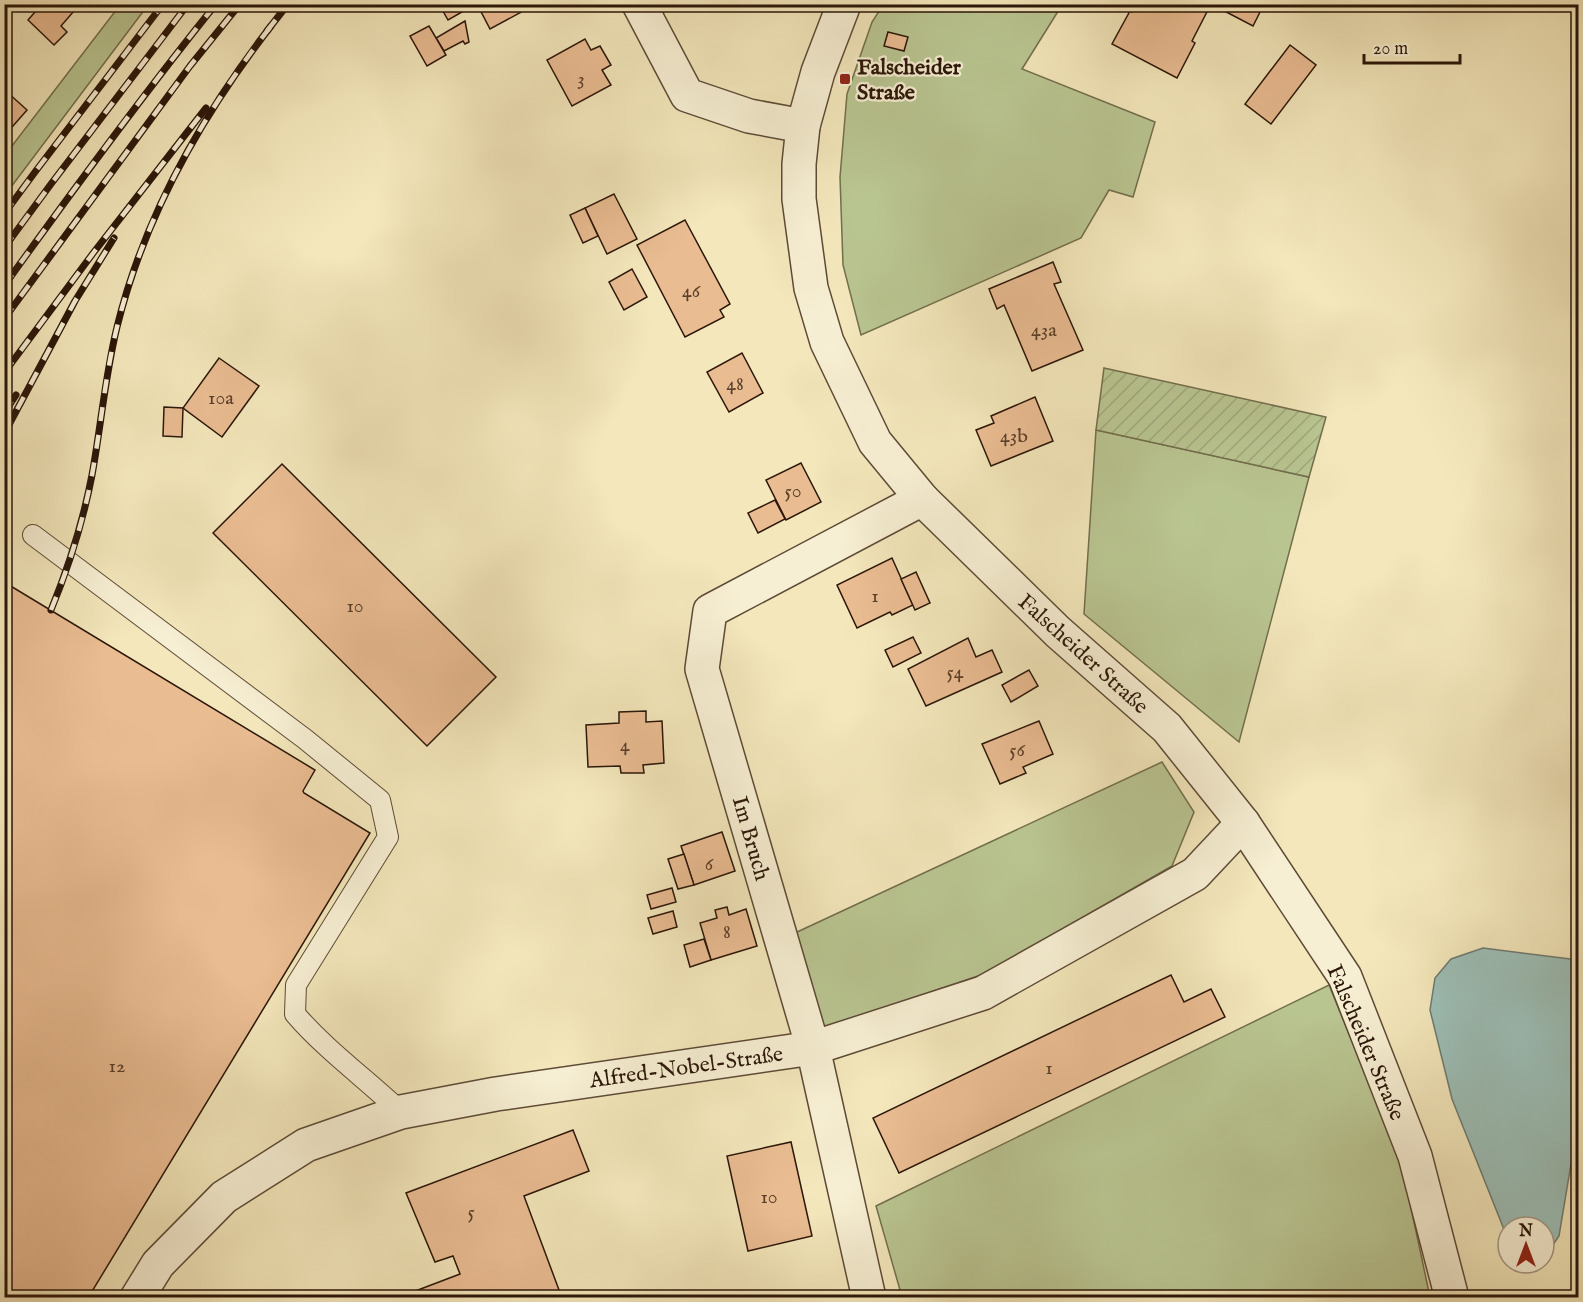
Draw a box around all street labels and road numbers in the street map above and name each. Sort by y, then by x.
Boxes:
street label: Falscheider Straße [1011,588,1154,721]
street label: Im Bruch [725,793,776,884]
street label: Falscheider Straße [1320,961,1411,1125]
street label: Alfred-Nobel-Straße [587,1041,785,1096]

